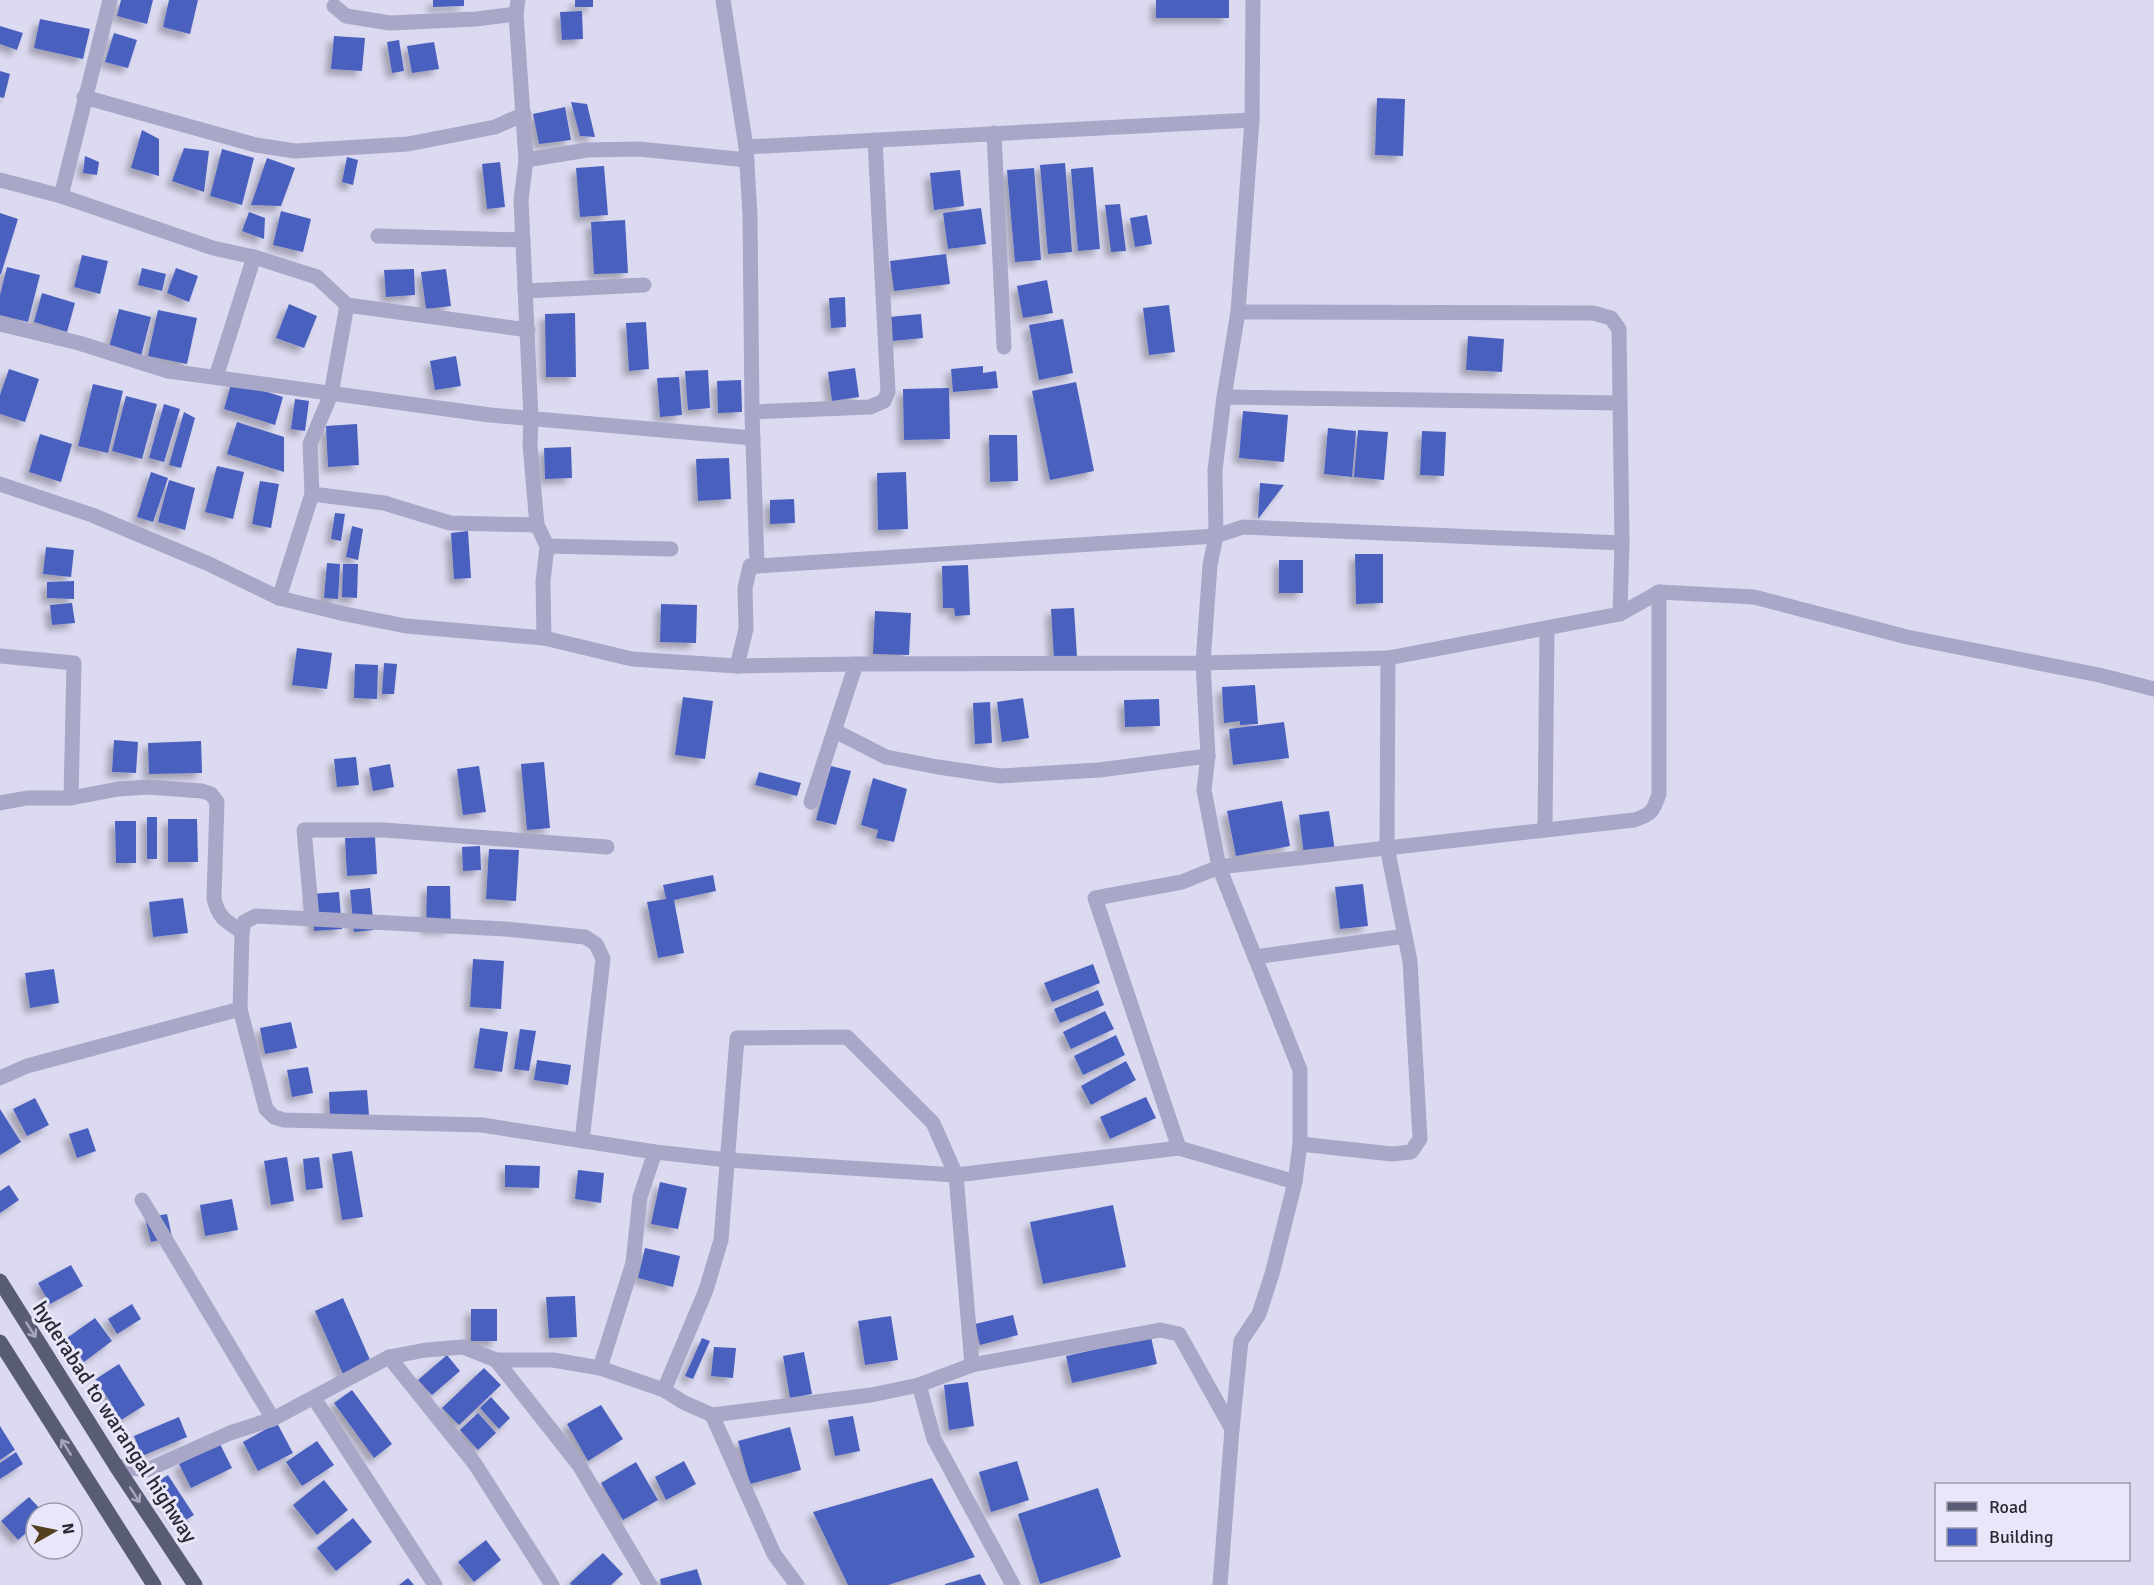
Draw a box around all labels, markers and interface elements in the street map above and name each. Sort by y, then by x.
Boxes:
street label: hyderabad to warangal highway [27,1296,203,1548]
one-way arrow [26,1321,38,1338]
one-way arrow [59,1439,71,1456]
legend [1935,1483,2130,1561]
one-way arrow [130,1486,142,1503]
text: Road [1989,1496,2028,1518]
north arrow [24,1501,84,1561]
text: N [57,1522,79,1536]
text: Building [1989,1526,2053,1548]

